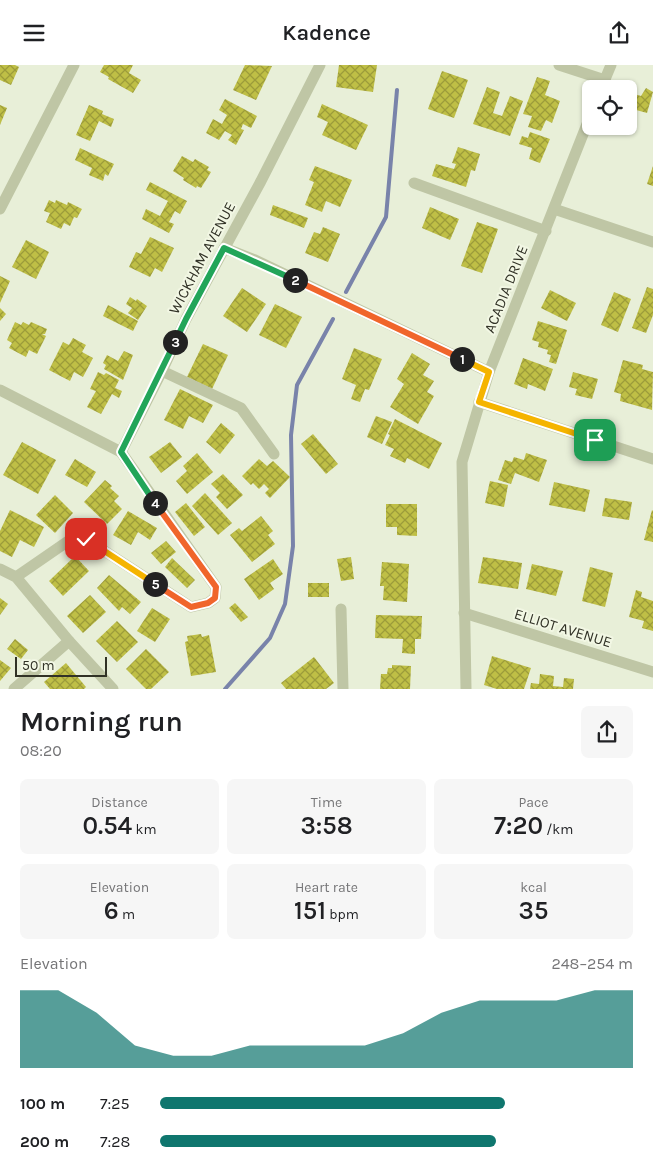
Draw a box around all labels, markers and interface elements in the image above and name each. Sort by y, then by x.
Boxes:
icon: menu [20,19,48,47]
icon: share [605,19,633,47]
text: Kadence [282,20,371,46]
map controls [582,80,637,135]
button: locate [582,80,637,135]
street label: WICKHAM AVENUE [165,199,239,317]
street label: ACADIA DRIVE [480,243,532,335]
pin: 2 [282,267,308,293]
text: 2 [291,272,300,289]
pin: 3 [162,329,188,355]
text: 3 [171,334,180,351]
pin: 1 [450,347,474,371]
text: 1 [460,351,465,368]
pin [574,419,616,461]
icon: arrive [581,426,609,454]
pin: 4 [142,491,168,515]
text: 4 [151,495,160,512]
pin [65,518,107,560]
icon: check [72,525,100,553]
pin: 5 [142,571,168,597]
text: 5 [151,576,160,593]
street label: ELLIOT AVENUE [512,605,614,651]
scale bar [15,654,108,677]
text: 50 m [22,657,55,674]
text: Morning run [20,705,183,738]
button: share [581,706,633,758]
text: 08:20 [20,741,62,760]
text: Distance [91,794,148,811]
text: Time [311,794,342,811]
text: Pace [519,794,548,811]
text: 0.54 [82,811,132,840]
text: 3:58 [300,811,353,840]
text: 7:20 [494,811,543,840]
text: km [132,821,157,838]
text: /km [543,821,573,838]
text: Elevation [90,879,149,896]
text: Heart rate [295,879,358,896]
text: kcal [520,879,547,896]
text: 6 [104,896,119,925]
text: 151 [294,896,326,925]
text: 35 [519,896,548,925]
text: m [119,906,135,923]
text: bpm [326,906,359,923]
text: Elevation [20,954,88,973]
text: 248–254 m [551,954,633,973]
text: 100 m [20,1094,65,1113]
text: 7:25 [100,1094,130,1113]
text: 200 m [20,1132,69,1151]
text: 7:28 [100,1132,130,1151]

